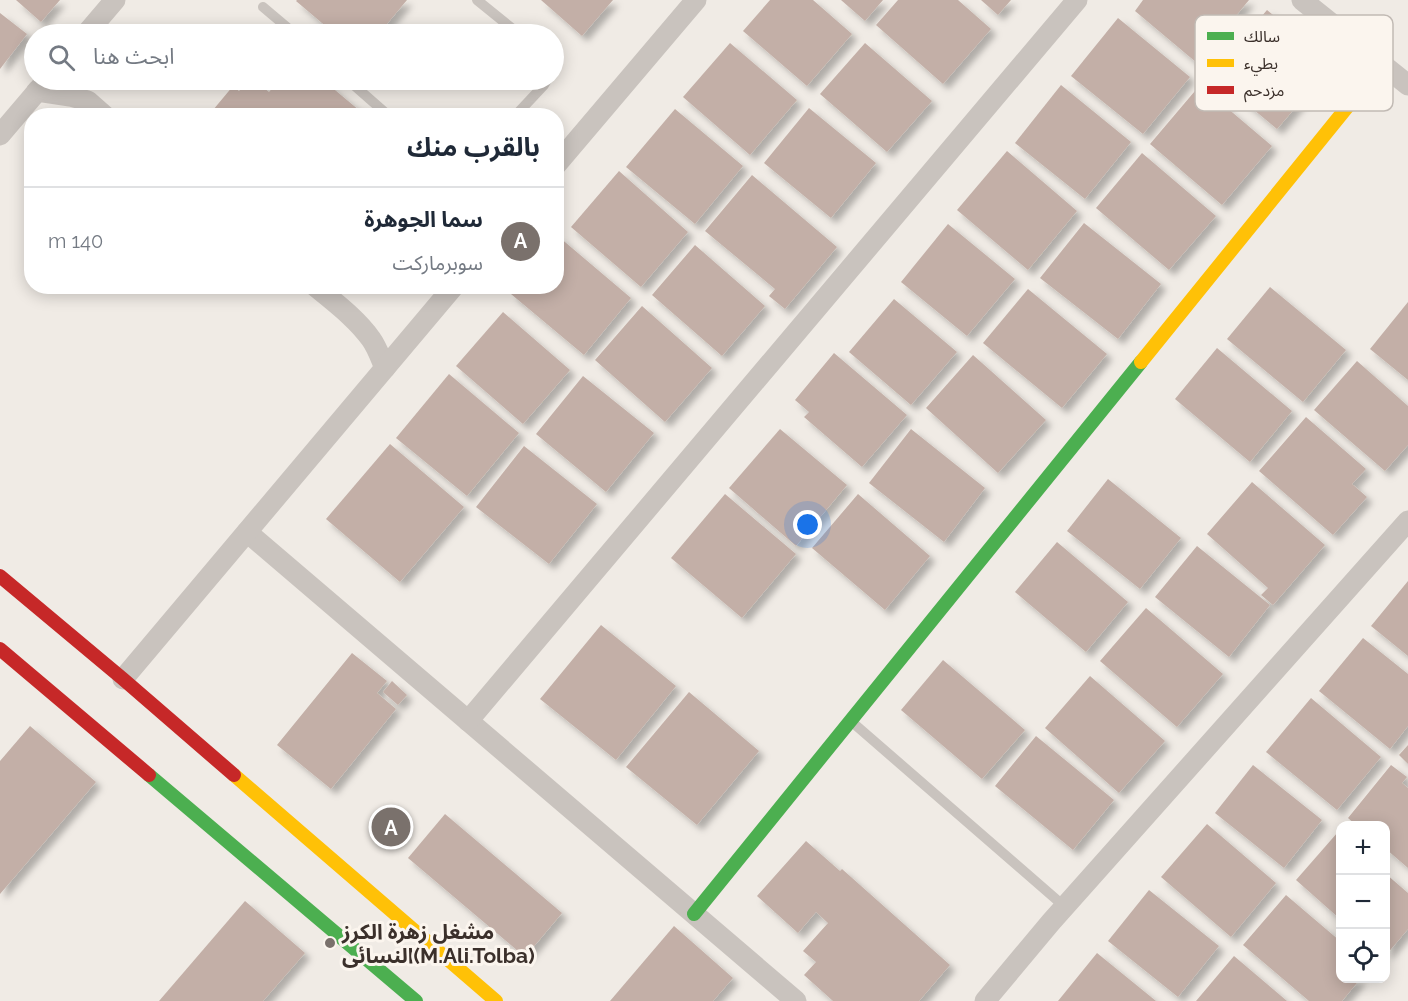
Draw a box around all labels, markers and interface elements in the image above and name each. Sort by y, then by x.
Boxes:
legend [1195,15,1393,111]
search box [24,24,564,90]
text: سالك [1244,27,1280,46]
icon: search [45,41,78,74]
text: ابحث هنا [93,43,174,69]
text: بطيء [1244,54,1278,76]
text: مزدحم [1244,81,1284,103]
text: بالقرب منك [407,132,540,162]
text: سما الجوهرة [364,206,483,232]
text: 140 m [48,229,103,253]
text: A [514,229,527,253]
text: سوبرماركت [392,251,483,275]
your location [793,510,822,539]
pin: A [372,804,410,850]
map controls [1336,821,1390,983]
button: + [1336,821,1390,875]
button: − [1336,875,1390,929]
place label: مشغل زهرة الكرز النسائى(M.Ali.Tolba) [341,919,535,968]
button: locate [1336,929,1390,983]
marker: مشغل زهرة الكرز النسائى(M.Ali.Tolba) [323,936,337,950]

